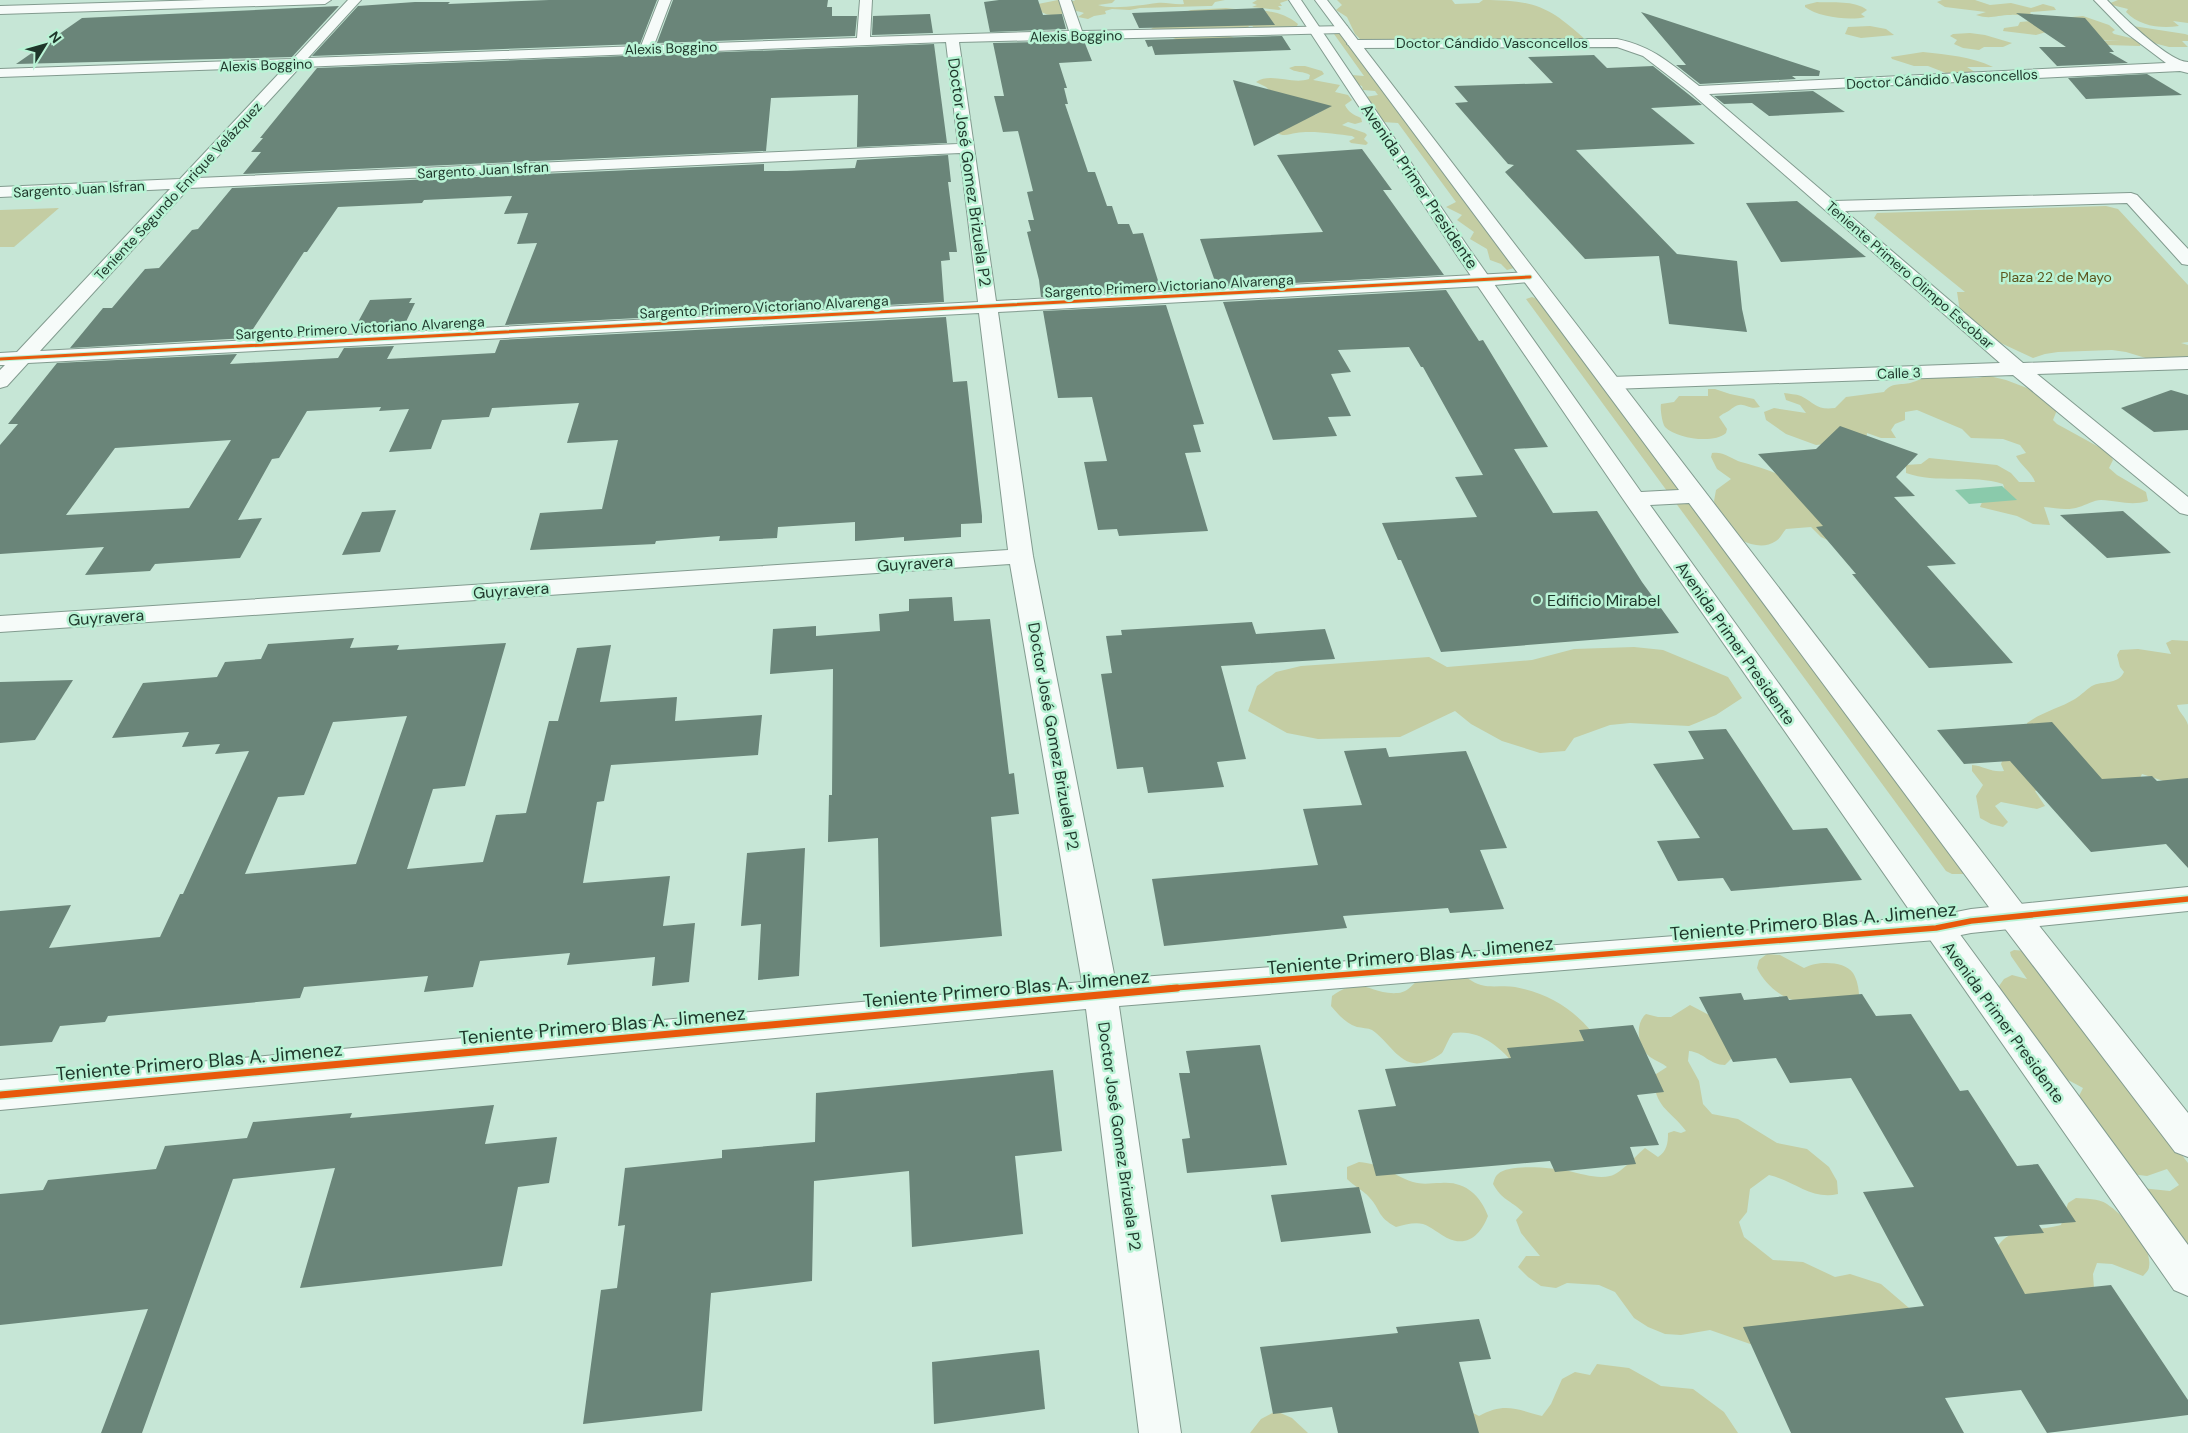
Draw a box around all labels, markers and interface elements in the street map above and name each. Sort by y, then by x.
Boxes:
north arrow [20,20,70,70]
street label: Alexis Boggino [1029,26,1123,46]
text: N [45,28,66,47]
street label: Doctor Cándido Vasconcellos [1396,34,1588,52]
street label: Alexis Boggino [624,37,718,59]
street label: Alexis Boggino [219,54,313,76]
street label: Doctor José Gomez Brizuela P2 [943,56,996,288]
street label: Doctor Cándido Vasconcellos [1846,65,2038,93]
street label: Teniente Segundo Enrique Velázquez [90,98,266,284]
street label: Avenida Primer Presidente [1356,100,1483,273]
street label: Sargento Juan Isfran [417,158,549,182]
street label: Sargento Juan Isfran [13,177,145,201]
street label: Teniente Primero Olimpo Escobar [1822,197,1998,353]
park label: Plaza 22 de Mayo [2000,268,2112,286]
street label: Sargento Primero Victoriano Alvarenga [1044,270,1294,302]
street label: Sargento Primero Victoriano Alvarenga [639,291,889,323]
street label: Sargento Primero Victoriano Alvarenga [235,312,485,344]
street label: Calle 3 [1877,363,1921,383]
street label: Guyravera [876,550,954,577]
street label: Avenida Primer Presidente [1671,557,1800,729]
street label: Guyravera [472,577,550,604]
place label: Edificio Mirabel [1547,590,1660,611]
marker: Edificio Mirabel [1531,594,1543,606]
street label: Guyravera [67,604,145,631]
street label: Doctor José Gomez Brizuela P2 [1023,621,1084,851]
street label: Teniente Primero Blas A. Jimenez [1669,897,1957,946]
street label: Teniente Primero Blas A. Jimenez [1266,931,1554,980]
street label: Avenida Primer Presidente [1938,937,2069,1107]
street label: Teniente Primero Blas A. Jimenez [862,964,1150,1013]
street label: Teniente Primero Blas A. Jimenez [458,1001,746,1050]
street label: Doctor José Gomez Brizuela P2 [1093,1020,1146,1252]
street label: Teniente Primero Blas A. Jimenez [55,1037,343,1086]

